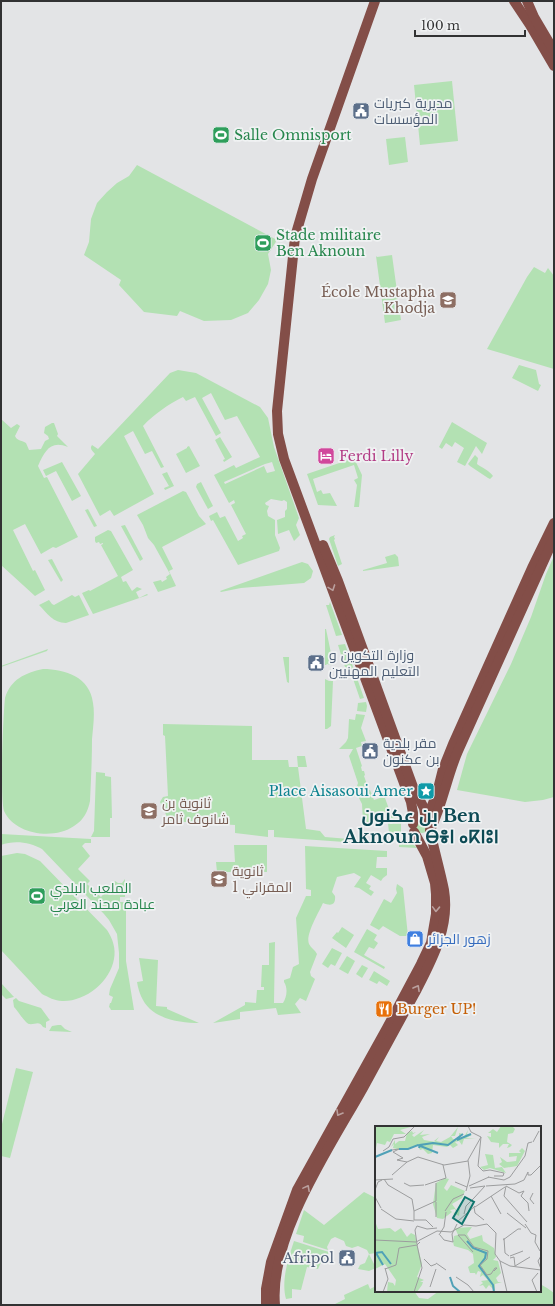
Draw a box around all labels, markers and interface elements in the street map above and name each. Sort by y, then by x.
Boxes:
scale bar [415,12,525,38]
text: 100 m [421,18,460,33]
place label: مديرية كبريات المؤسسات [374,94,453,128]
public building icon: مديرية كبريات المؤسسات [351,101,371,121]
sports icon: Salle Omnisport [211,125,231,145]
place label: Salle Omnisport [234,126,352,144]
place label: Stade militaire Ben Aknoun [276,226,381,260]
sports icon: Stade militaire Ben Aknoun [253,233,273,253]
place label: École Mustapha Khodja [321,283,435,317]
school or university icon: École Mustapha Khodja [438,290,458,310]
hotel icon: Ferdi Lilly [316,446,336,466]
place label: Ferdi Lilly [339,447,414,465]
one-way arrow [327,584,335,591]
place label: وزارة التكوين و التعليم المهنيين [329,646,420,681]
public building icon: وزارة التكوين و التعليم المهنيين [306,653,326,673]
place label: مقر بلدية بن عكنون [383,734,440,768]
public building icon: مقر بلدية بن عكنون [360,741,380,761]
place icon: Place Aisasoui Amer [416,781,436,801]
place label: Place Aisasoui Amer [269,782,413,800]
place label: ثانوية بن شانوف ثامر [161,794,229,828]
school or university icon: ثانوية بن شانوف ثامر [139,801,159,821]
district label: بن عكنون Ben Aknoun ⴱⴻⵏ ⴰⴽⵏⵓⵏ [342,805,499,848]
place label: ثانوية المقراني 1 [232,862,292,899]
school or university icon: ثانوية المقراني 1 [209,869,229,889]
place label: الملعب البلدي عبادة محند العربي [50,879,155,916]
sports icon: الملعب البلدي عبادة محند العربي [27,886,47,906]
one-way arrow [432,906,441,912]
shop icon: زهور الجزائر [405,929,425,949]
place label: زهور الجزائر [427,930,491,948]
one-way arrow [413,985,420,992]
restaurant icon: Burger UP! [374,999,394,1019]
place label: Burger UP! [397,1000,476,1018]
one-way arrow [337,1109,344,1116]
inset map [375,1126,541,1292]
one-way arrow [303,1185,310,1192]
public building icon: Afripol [337,1248,357,1268]
place label: Afripol [282,1249,334,1267]

